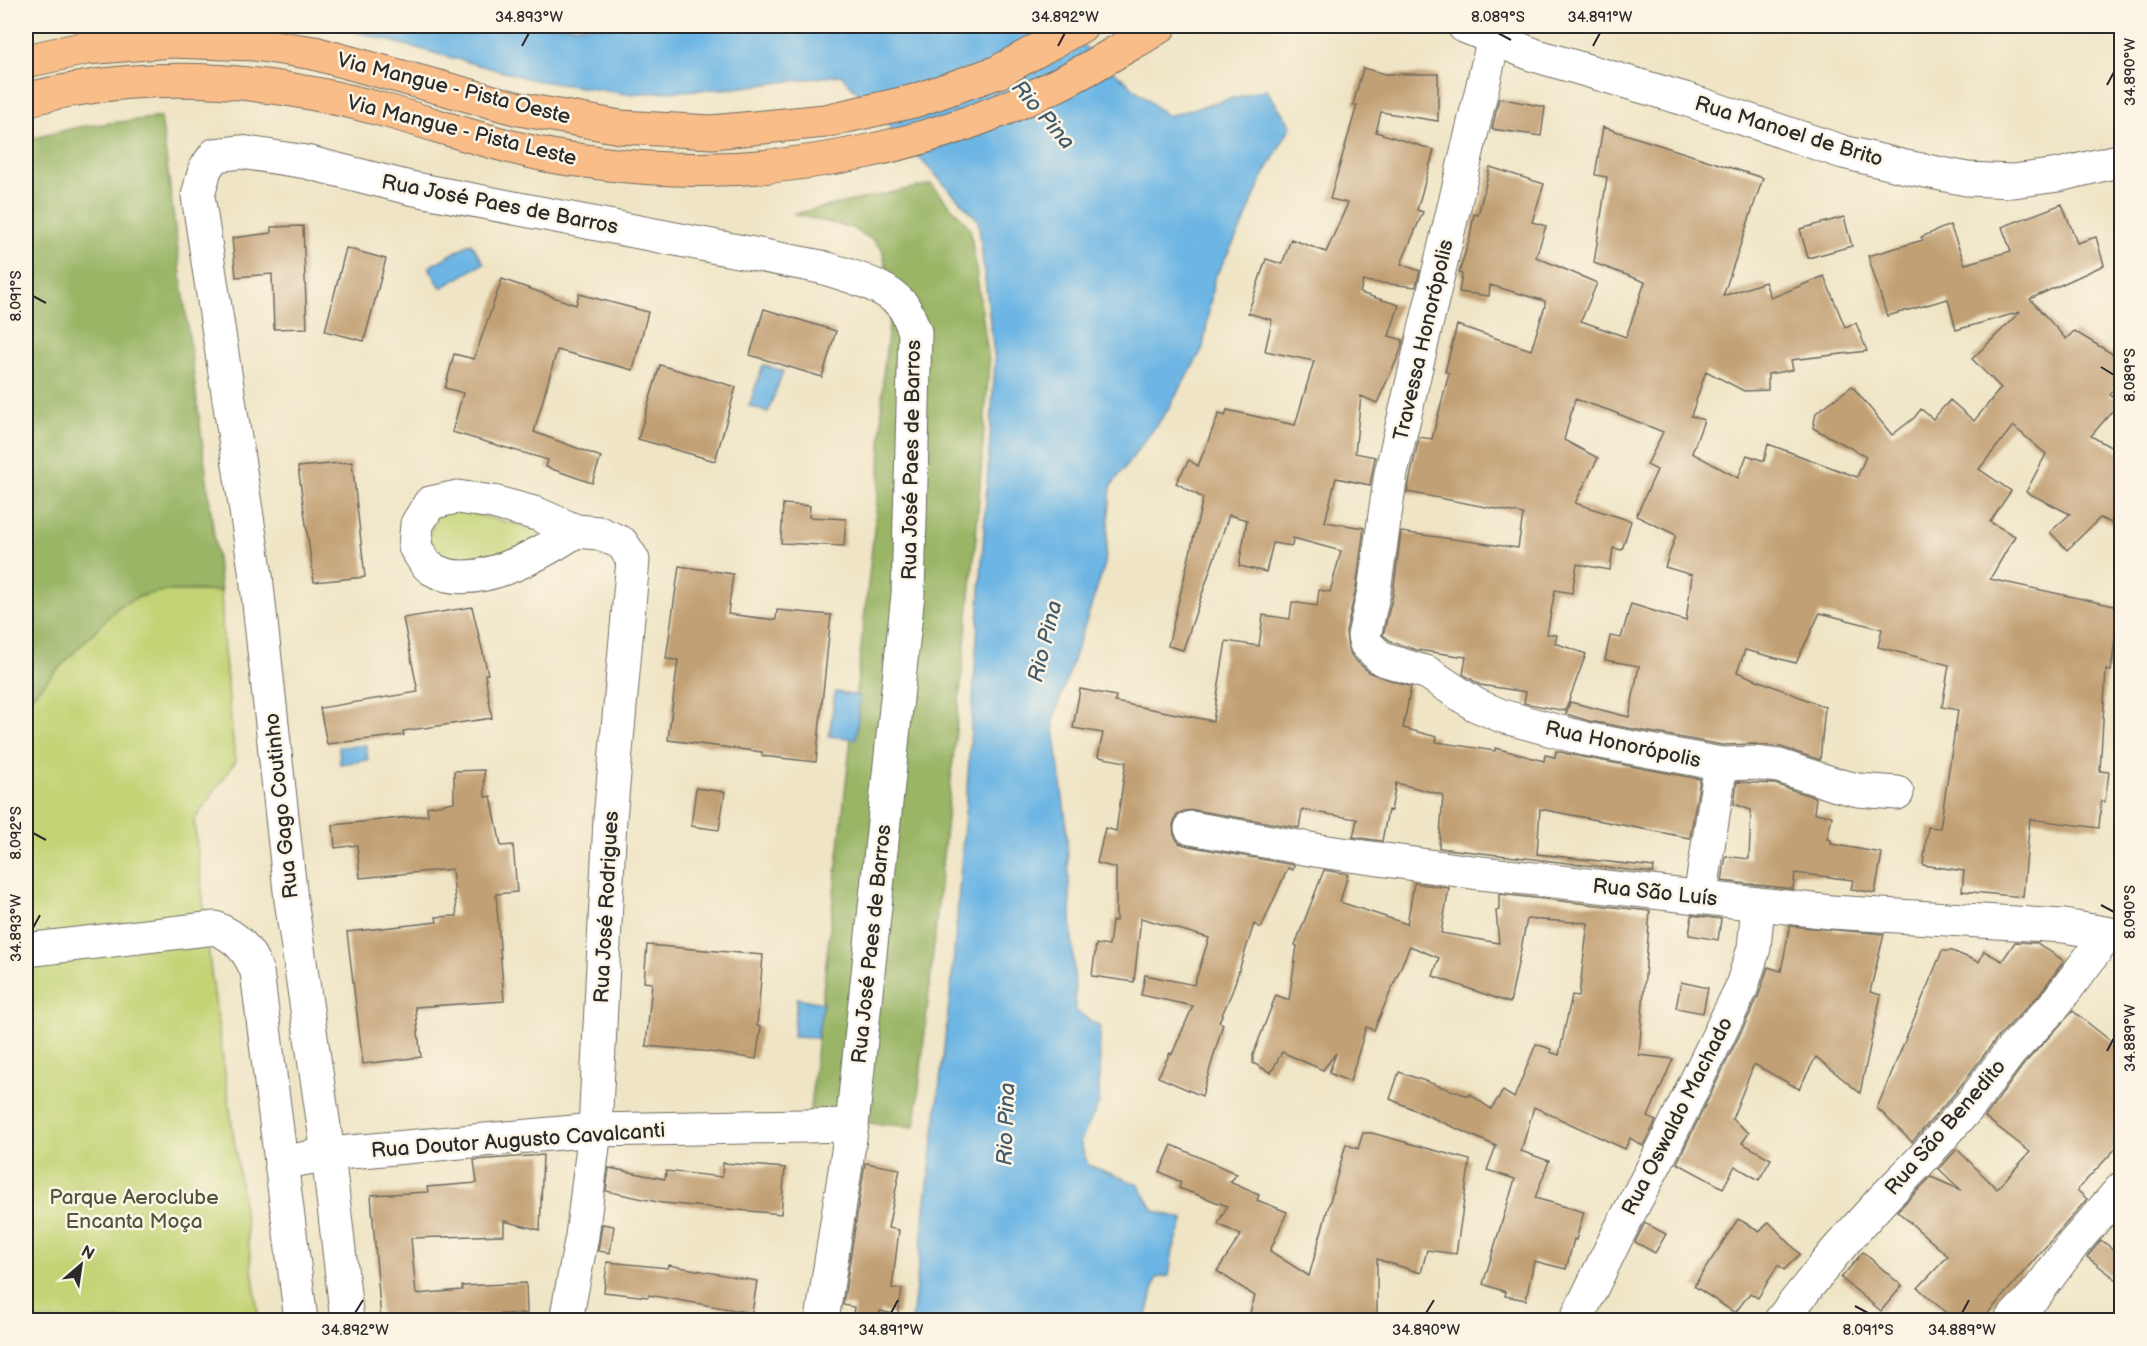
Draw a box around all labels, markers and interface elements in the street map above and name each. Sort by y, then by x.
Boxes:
text: 34.893°W [495,8,563,27]
text: 34.892°W [1031,8,1099,27]
text: 8.089°S [1471,8,1525,27]
text: 34.891°W [1567,8,1633,27]
text: 34.890°W [2121,38,2140,106]
street label: Via Mangue - Pista Oeste [335,47,573,130]
water label: Rio Pina [1005,75,1080,155]
street label: Via Mangue - Pista Leste [345,90,579,171]
street label: Rua Manoel de Brito [1692,91,1886,172]
street label: Rua José Paes de Barros [379,169,620,240]
street label: Travessa Honorópolis [1388,237,1459,443]
text: 8.091°S [7,271,26,321]
street label: Rua José Paes de Barros [897,340,926,580]
text: 8.089°S [2121,348,2140,402]
water label: Rio Pina [1022,598,1069,685]
street label: Rua Gago Coutinho [259,712,304,900]
street label: Rua Honorópolis [1543,716,1703,773]
text: 8.092°S [7,806,26,860]
street label: Rua José Rodrigues [589,810,624,1004]
street label: Rua José Paes de Barros [846,823,896,1065]
street label: Rua São Luís [1591,874,1719,911]
text: 8.090°S [2121,885,2140,939]
text: 34.893°W [7,894,26,962]
text: 34.889°W [2121,1004,2140,1072]
street label: Rua Oswaldo Machado [1617,1013,1738,1220]
street label: Rua São Benedito [1880,1054,2011,1200]
water label: Rio Pina [992,1082,1021,1166]
street label: Rua Doutor Augusto Cavalcanti [370,1118,666,1163]
park label: Parque Aeroclube Encanta Moça [49,1185,219,1234]
north arrow [51,1235,111,1295]
text: N [78,1242,97,1264]
text: 34.892°W [321,1321,389,1340]
text: 34.891°W [858,1321,924,1340]
text: 34.890°W [1392,1321,1460,1340]
text: 8.091°S [1843,1321,1893,1340]
text: 34.889°W [1928,1321,1996,1340]

